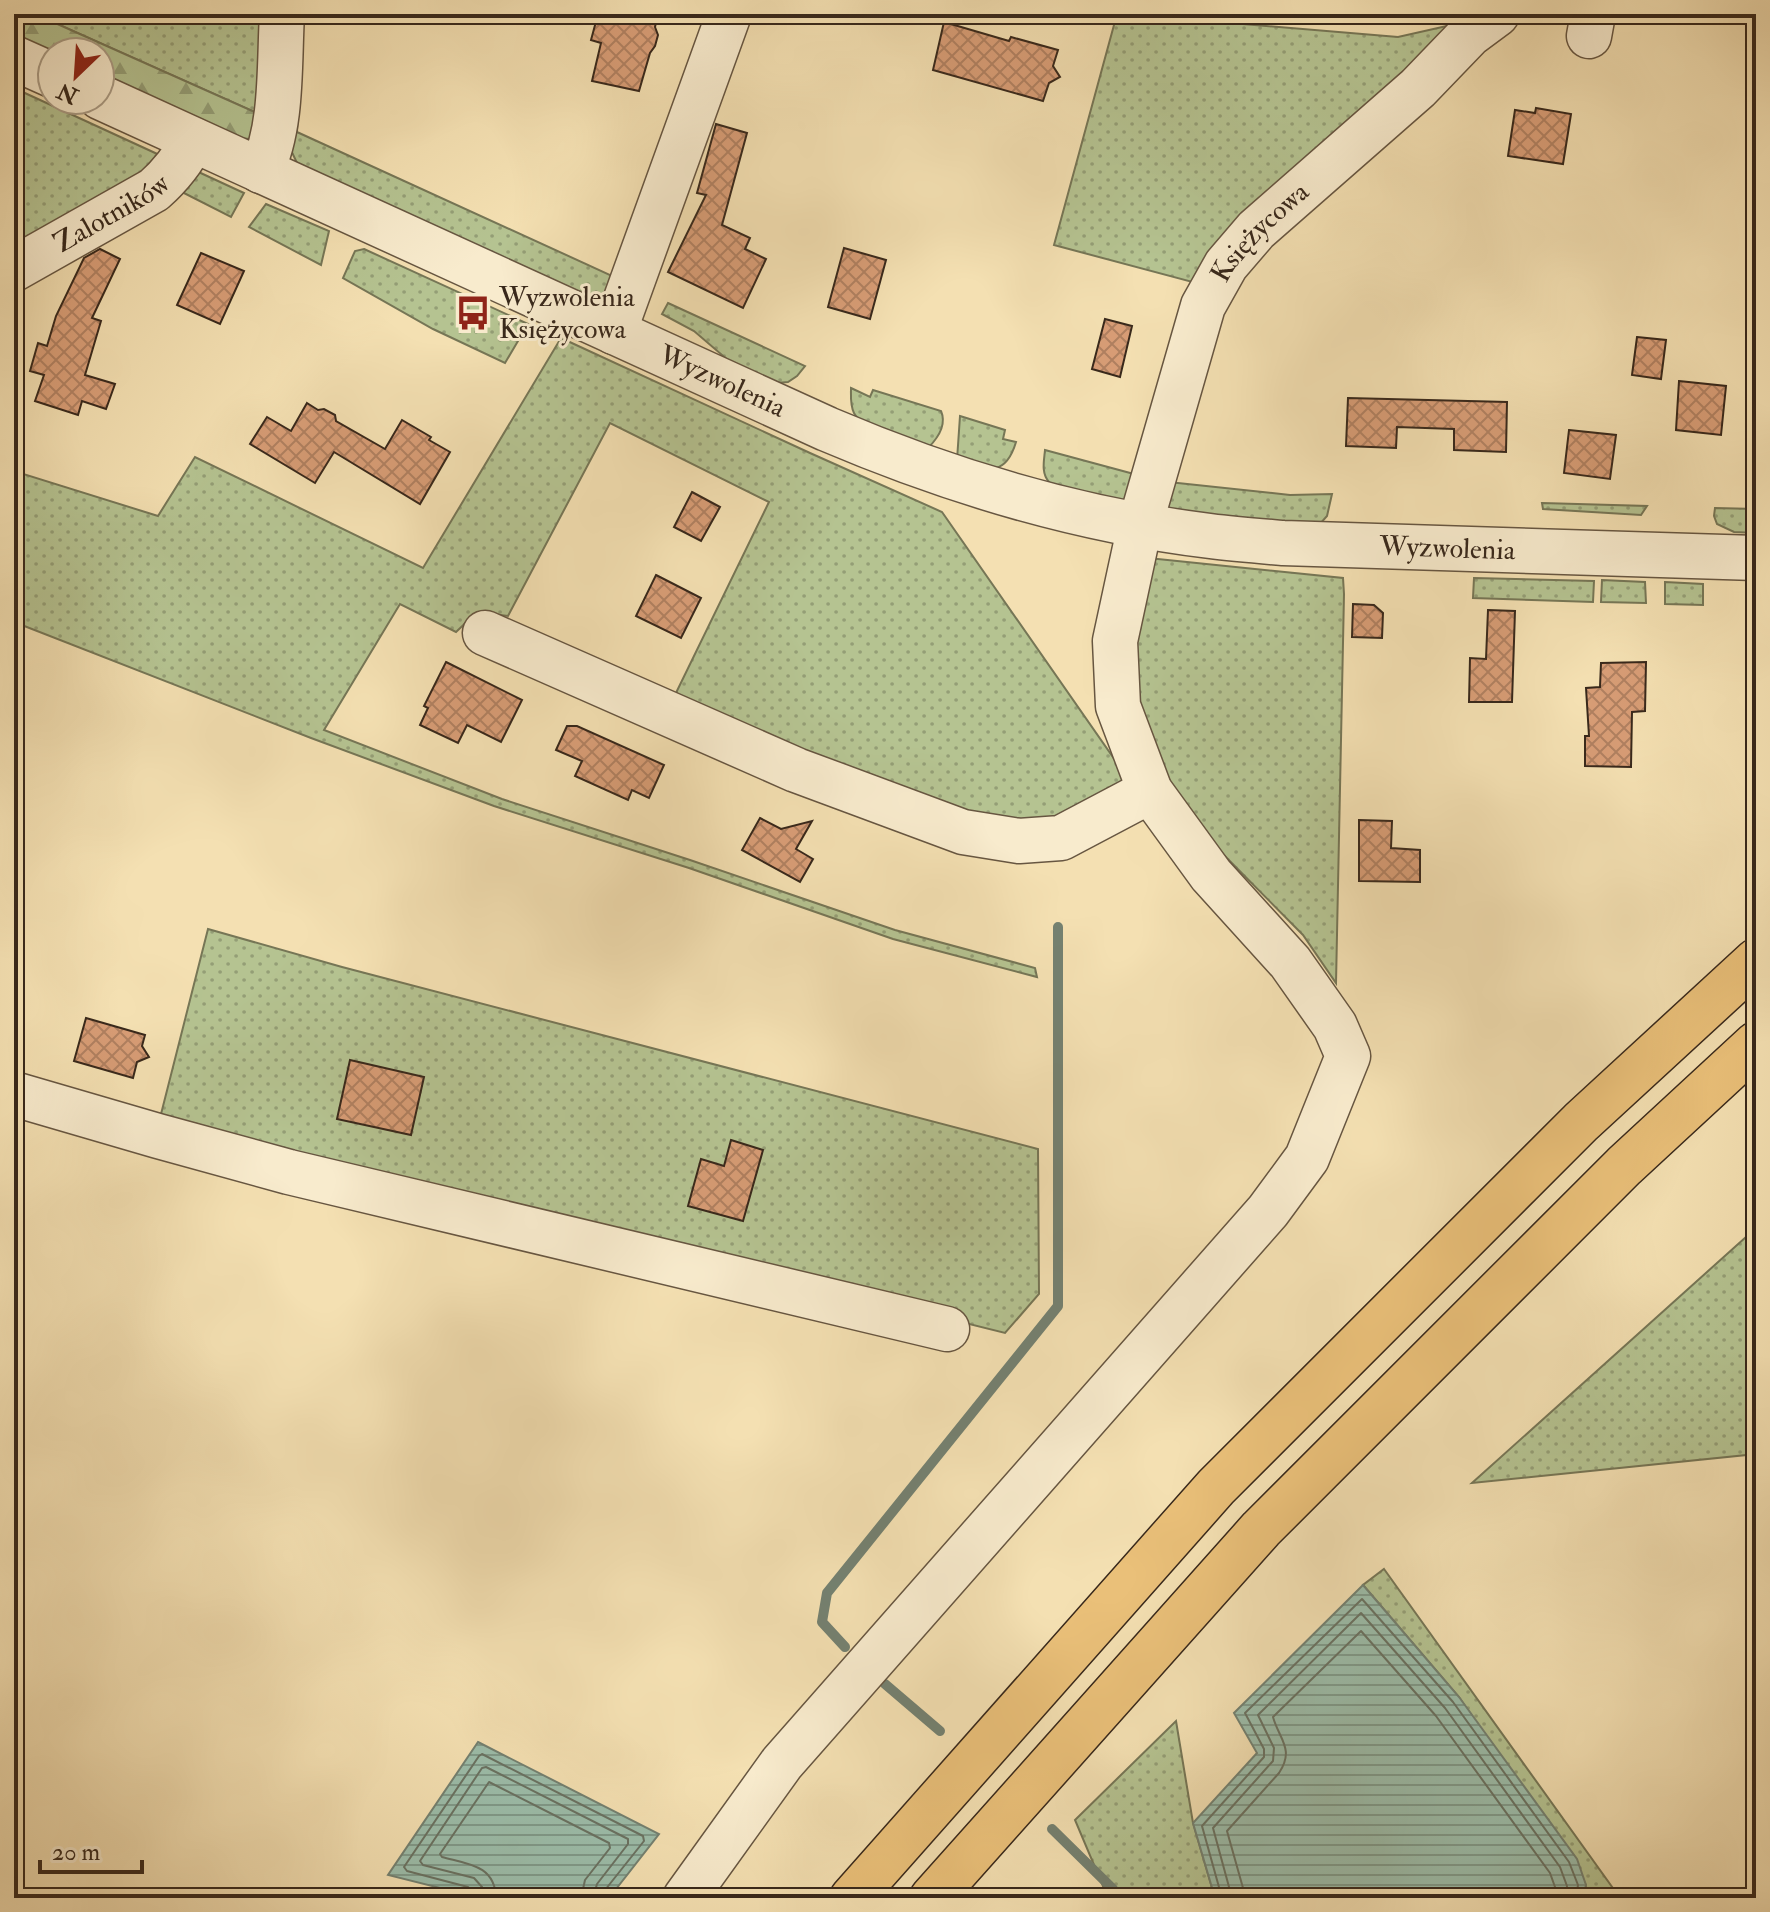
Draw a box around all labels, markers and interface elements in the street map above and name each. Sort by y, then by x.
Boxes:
north arrow [36,36,116,116]
text: N [53,76,84,110]
street label: Zalotników [47,166,178,261]
street label: Księżycowa [1203,174,1316,288]
place label: Wyzwolenia Księżycowa [498,280,635,347]
bus stop icon: Wyzwolenia Księżycowa [454,294,492,332]
street label: Wyzwolenia [652,337,792,425]
street label: Wyzwolenia [1378,529,1516,568]
scale bar [40,1824,142,1874]
text: 20 m [52,1837,101,1868]

